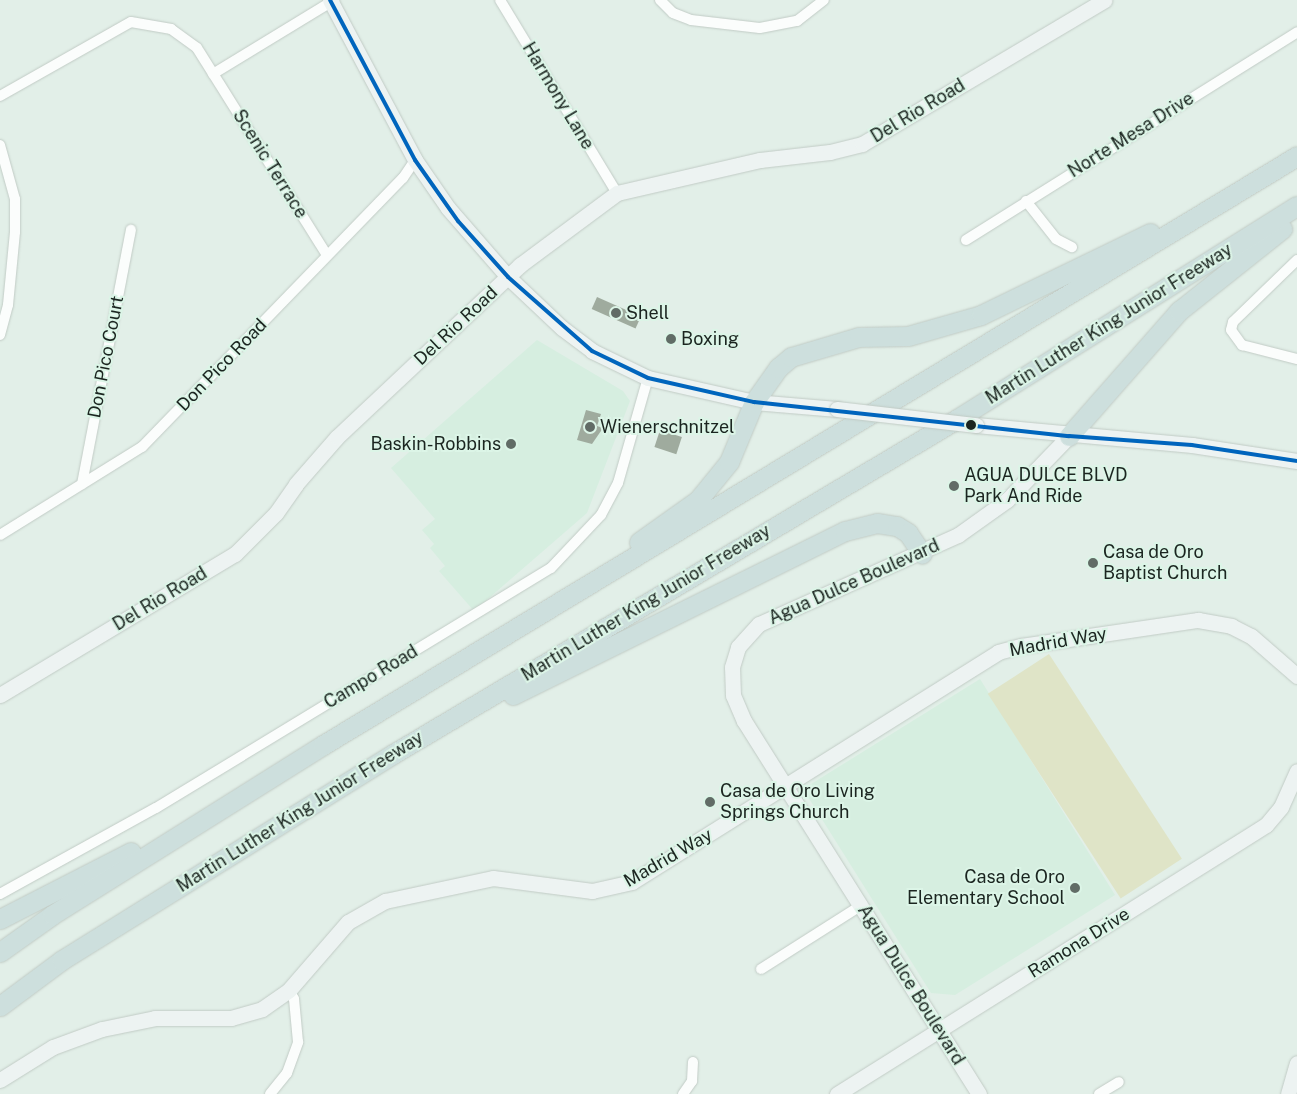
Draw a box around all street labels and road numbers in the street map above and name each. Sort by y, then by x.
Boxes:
street label: Harmony Lane [518,38,598,154]
street label: Del Rio Road [867,74,969,148]
street label: Norte Mesa Drive [1064,88,1198,182]
street label: Scenic Terrace [228,106,312,222]
street label: Martin Luther King Junior Freeway [982,239,1236,409]
street label: Del Rio Road [410,282,502,370]
street label: Don Pico Court [84,294,128,420]
street label: Don Pico Road [172,314,272,416]
street label: Martin Luther King Junior Freeway [518,520,774,686]
street label: Agua Dulce Boulevard [765,535,943,629]
street label: Del Rio Road [109,562,211,636]
street label: Madrid Way [1007,623,1109,661]
street label: Campo Road [320,641,422,713]
street label: Martin Luther King Junior Freeway [173,727,427,897]
street label: Madrid Way [620,824,716,892]
street label: Agua Dulce Boulevard [853,901,969,1069]
street label: Ramona Drive [1024,903,1134,983]

